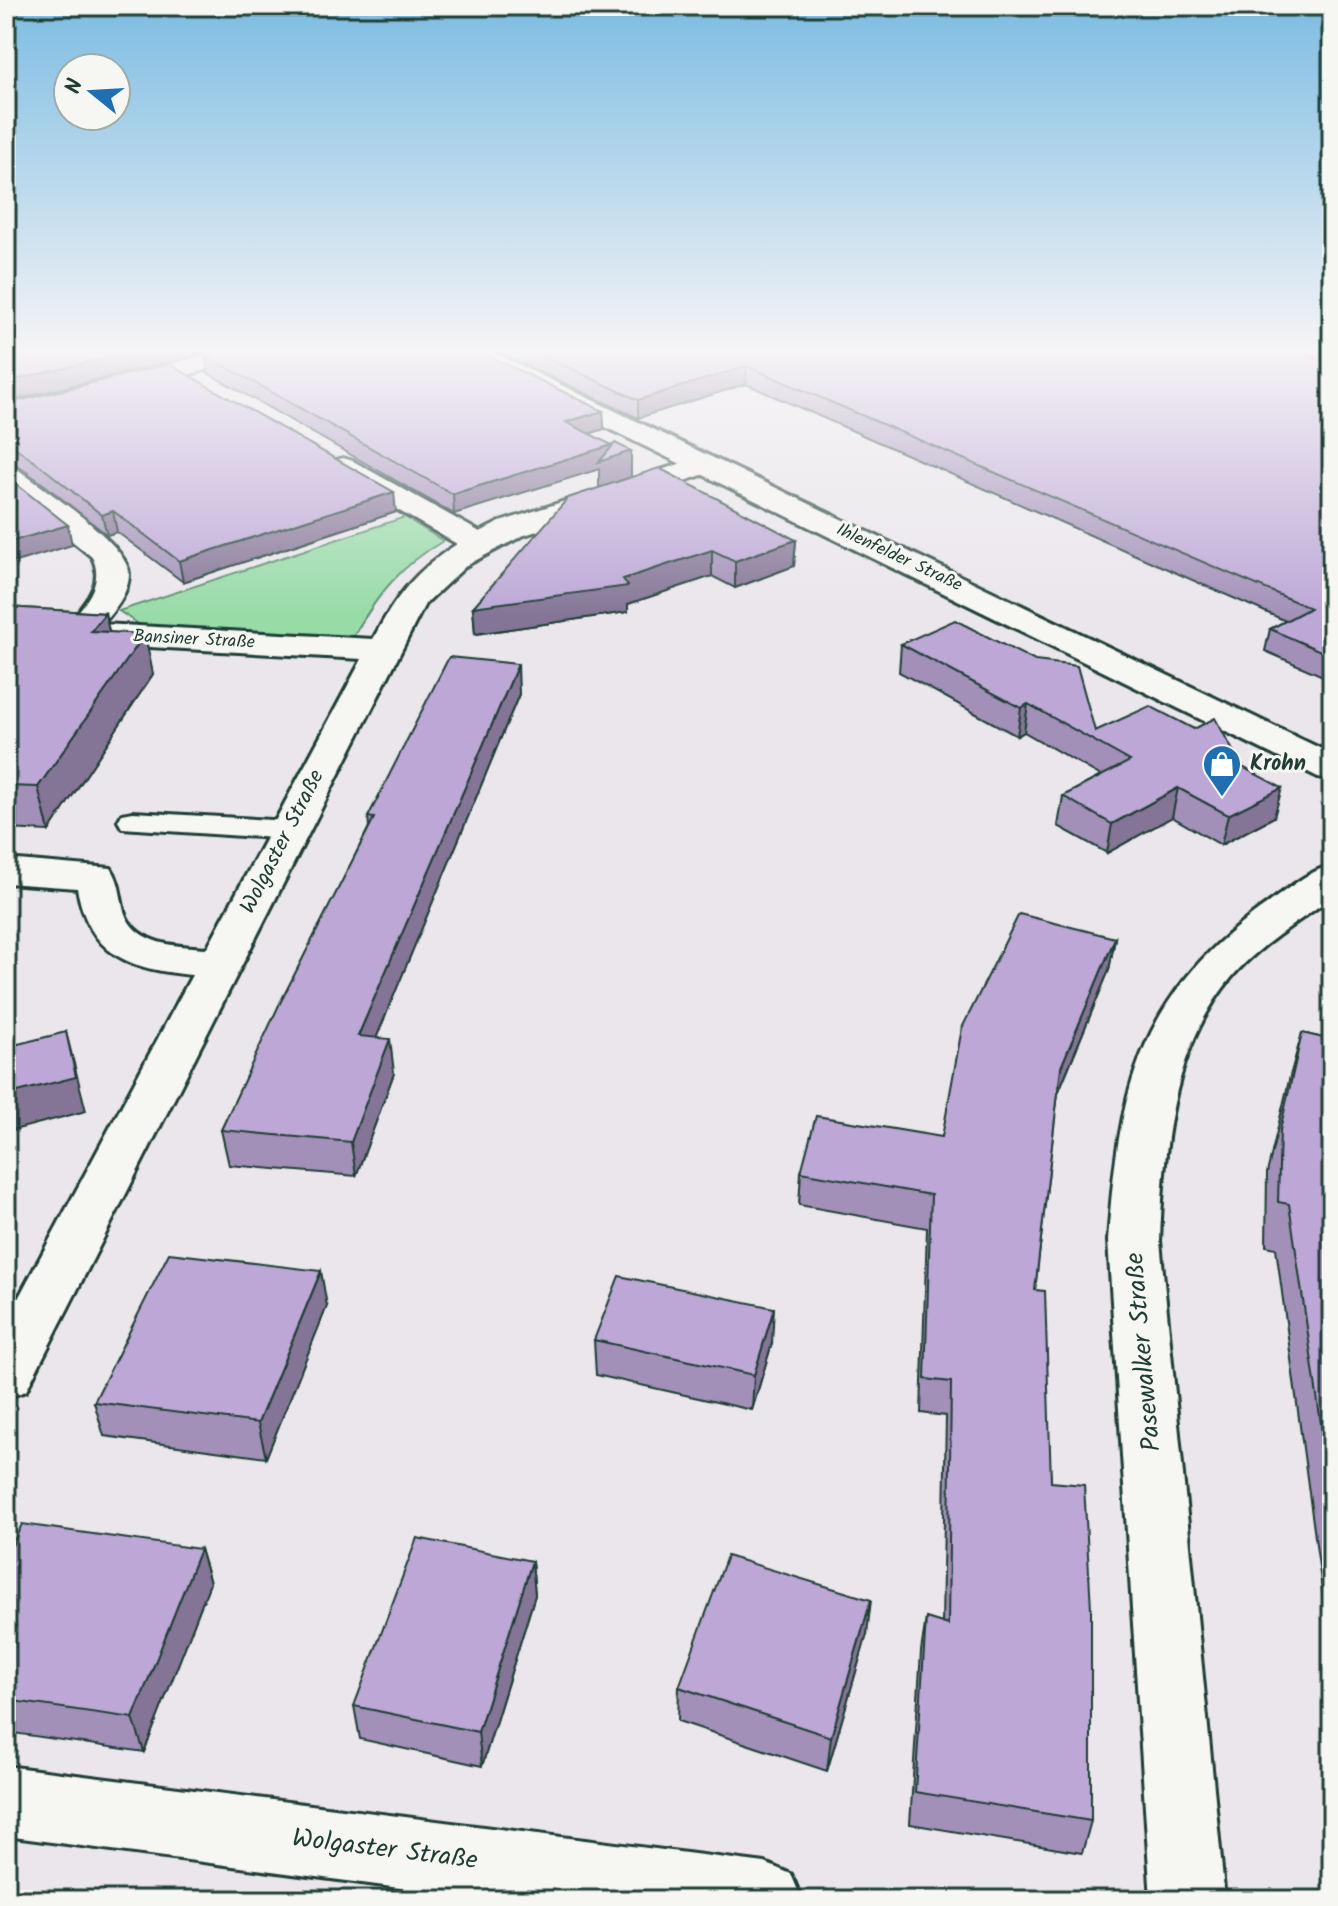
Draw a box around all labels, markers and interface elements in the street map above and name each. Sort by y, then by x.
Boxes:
north arrow [52,52,132,132]
text: N [57,74,94,99]
street label: Ihlenfelder Straße [831,516,967,600]
street label: Bansiner Straße [132,622,256,658]
shop icon: Krohn [1201,743,1243,798]
place label: Krohn [1250,747,1306,782]
street label: Wolgaster Straße [232,764,334,920]
street label: Pasewalker Straße [1114,1250,1174,1453]
street label: Wolgaster Straße [290,1818,480,1882]

